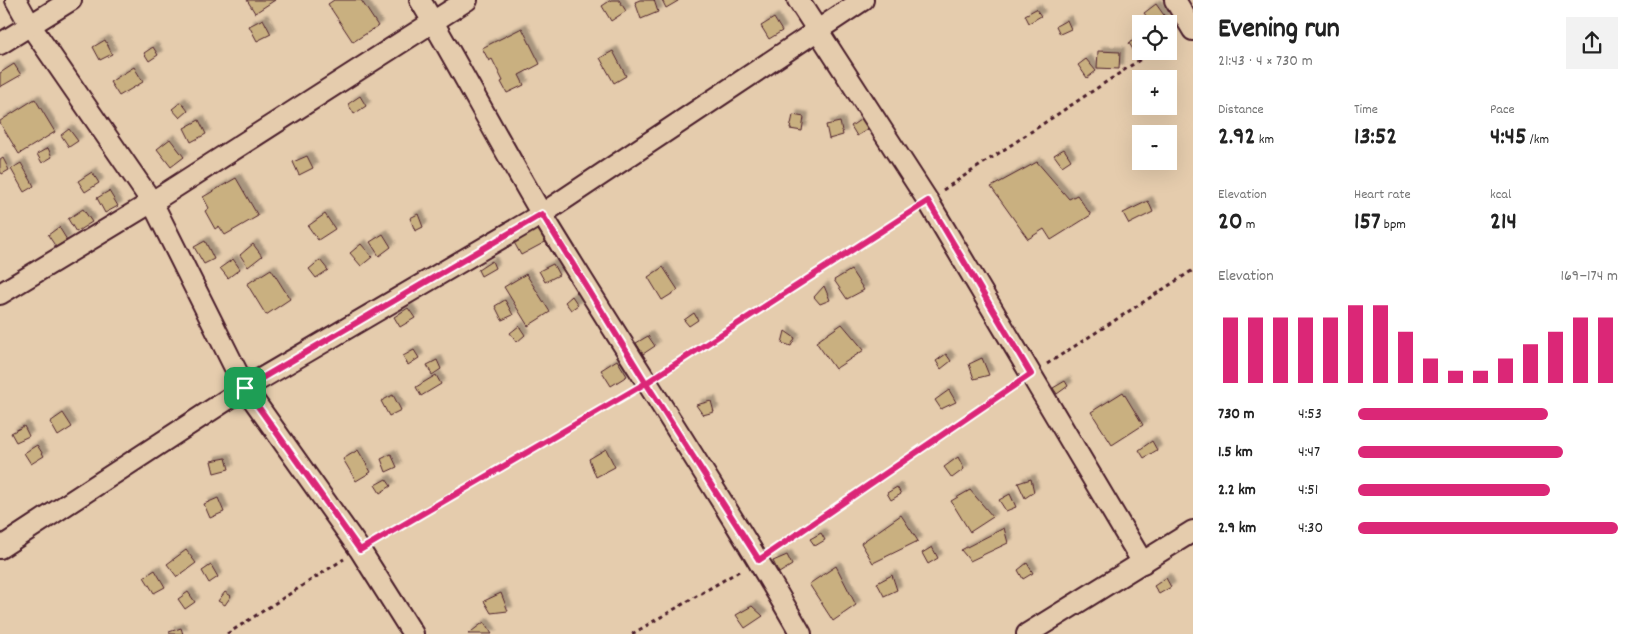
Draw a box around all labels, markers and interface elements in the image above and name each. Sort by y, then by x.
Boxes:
text: Evening run [1218,11,1340,51]
map controls [1132,15,1177,170]
button: locate [1132,15,1177,60]
button: share [1566,17,1618,69]
text: 21:43 · 4 × 730 m [1218,50,1313,73]
button: + [1132,70,1177,115]
text: Distance [1218,100,1264,120]
text: Time [1354,100,1378,120]
text: Pace [1490,100,1515,120]
text: 2.92 [1218,120,1255,156]
text: 13:52 [1354,120,1397,156]
text: 4:45 [1490,120,1526,156]
button: − [1132,125,1177,170]
text: km [1255,130,1274,150]
text: /km [1526,130,1549,150]
text: Elevation [1218,185,1267,205]
text: Heart rate [1354,185,1411,205]
text: kcal [1490,185,1511,205]
text: 20 [1218,205,1243,241]
text: 157 [1354,205,1381,241]
text: 214 [1490,205,1517,241]
text: m [1243,215,1255,235]
text: bpm [1381,215,1406,235]
text: Elevation [1218,265,1274,288]
text: 169–174 m [1560,265,1618,288]
pin [224,367,266,409]
icon: arrive [231,374,259,402]
text: 730 m [1218,403,1255,426]
text: 4:53 [1298,403,1322,426]
text: 1.5 km [1218,441,1253,464]
text: 4:47 [1298,441,1320,464]
text: 2.2 km [1218,479,1256,502]
text: 4:51 [1298,479,1318,502]
text: 2.9 km [1218,517,1256,540]
text: 4:30 [1298,517,1323,540]

